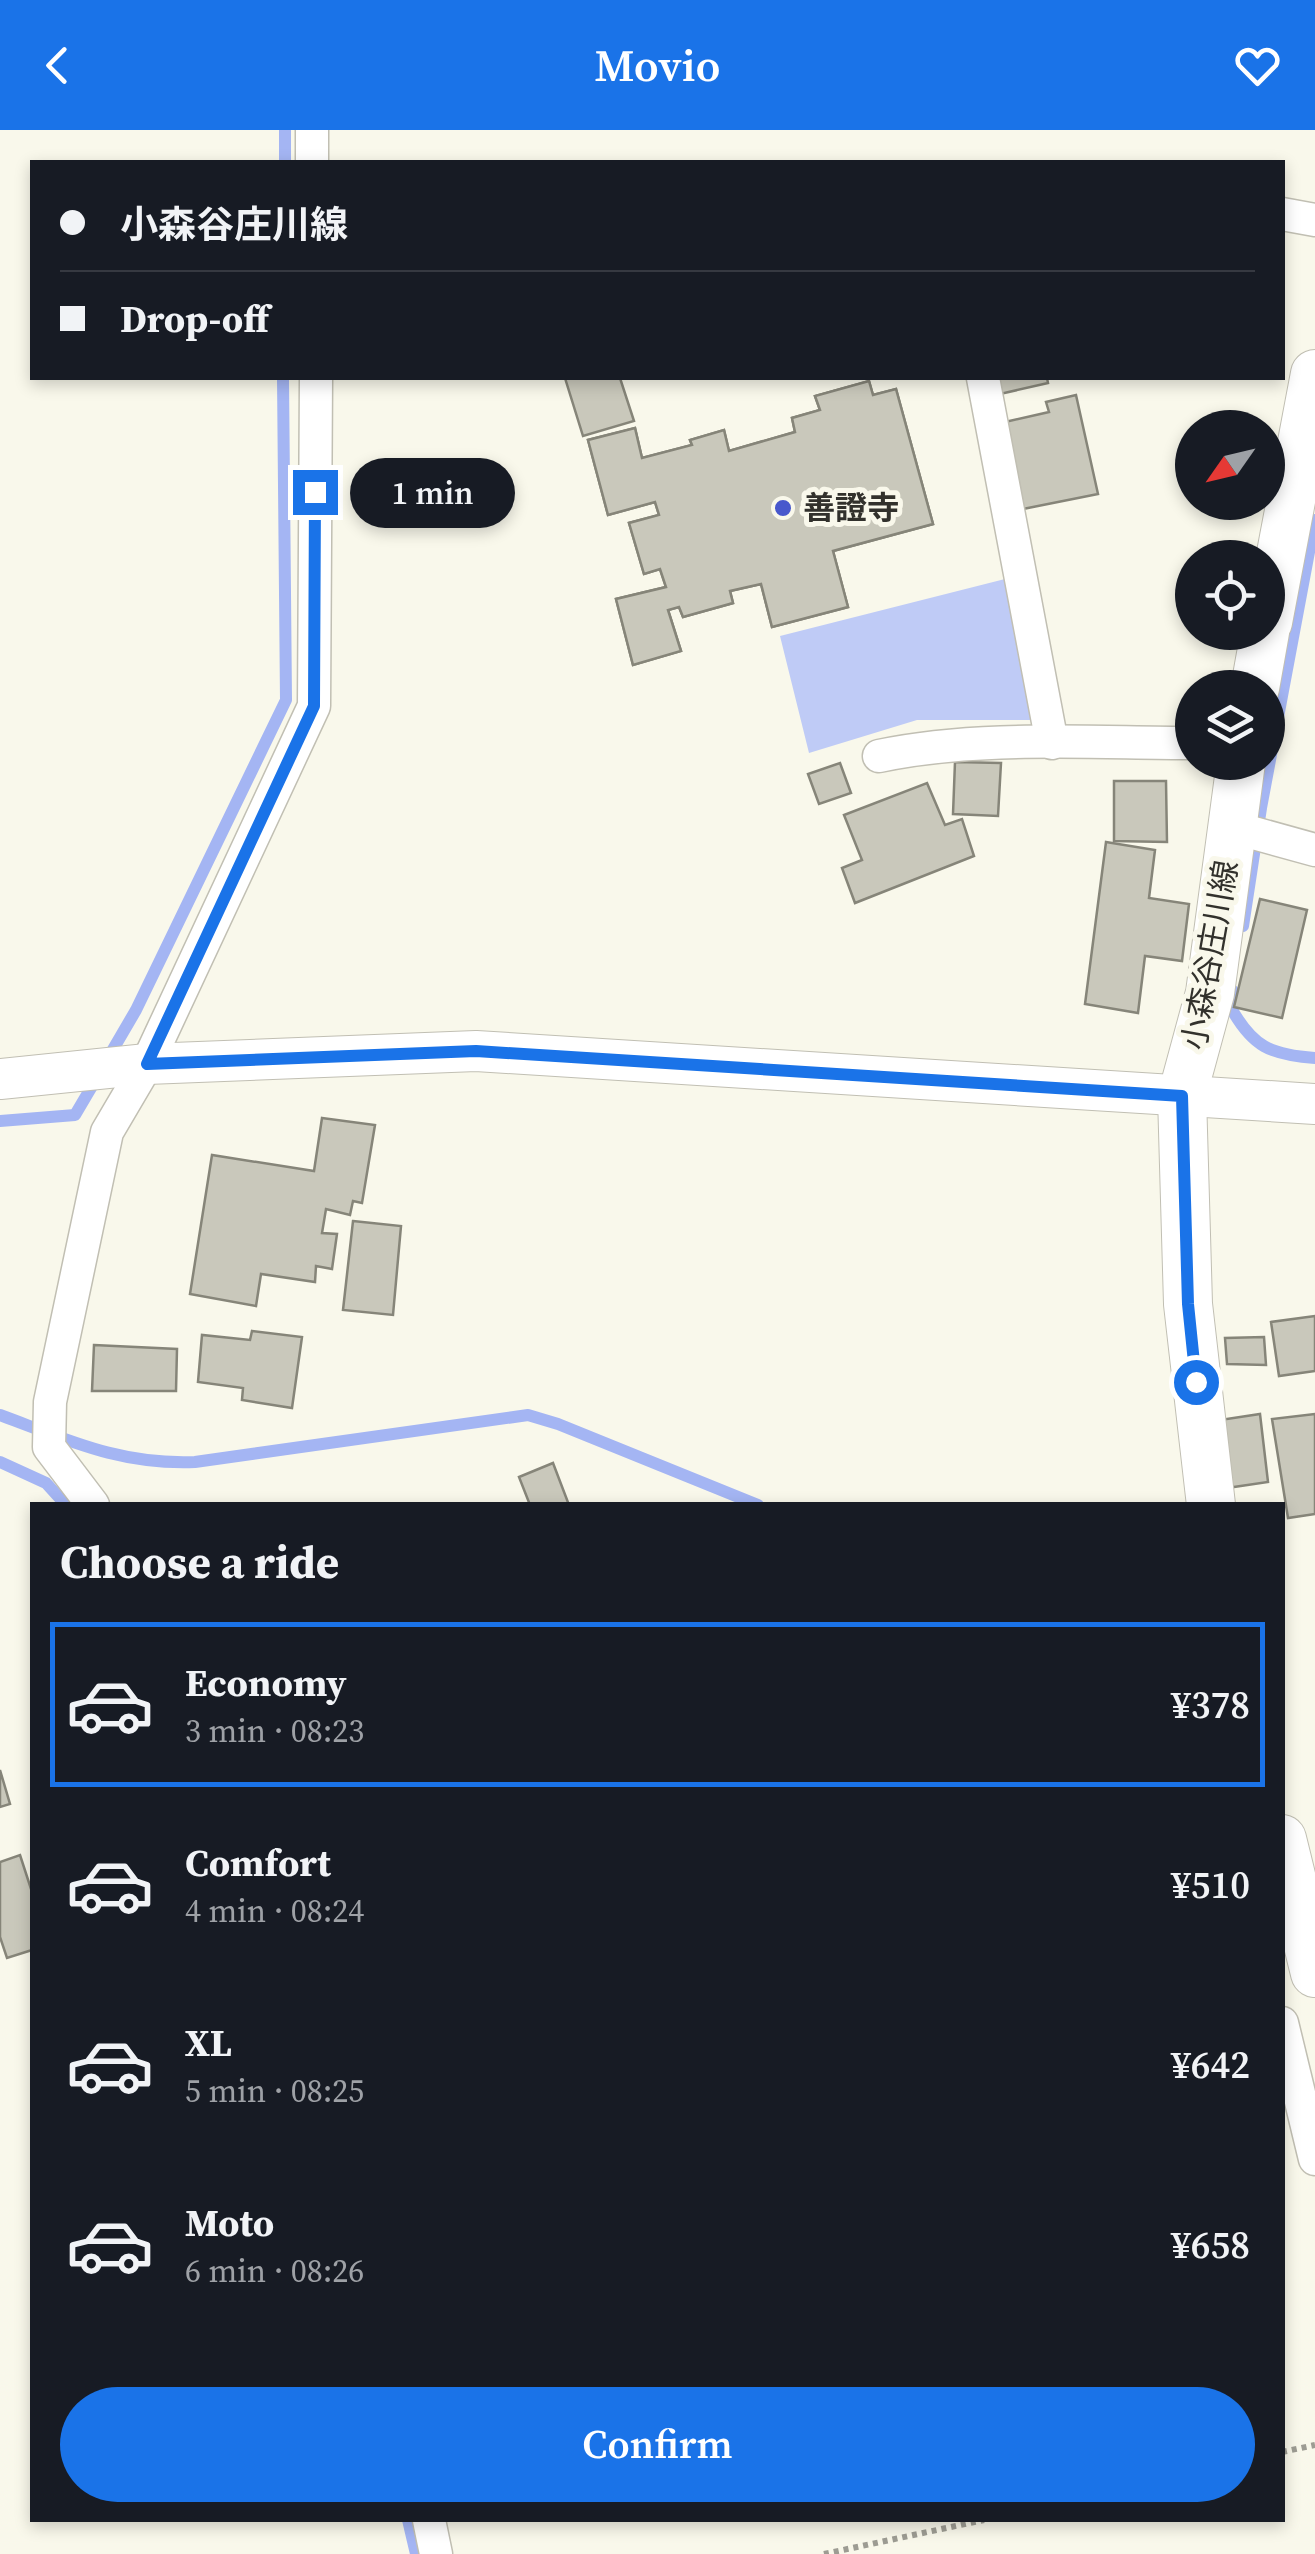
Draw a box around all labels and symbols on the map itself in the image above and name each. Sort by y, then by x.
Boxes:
north arrow [1175,410,1285,520]
callout: 1 min [350,457,515,527]
route end [293,470,338,515]
place label: 善證寺 [803,486,899,530]
marker: 善證寺 [772,497,794,519]
street label: 小森谷庄川線 [1172,857,1248,1053]
route start [1174,1360,1219,1405]

